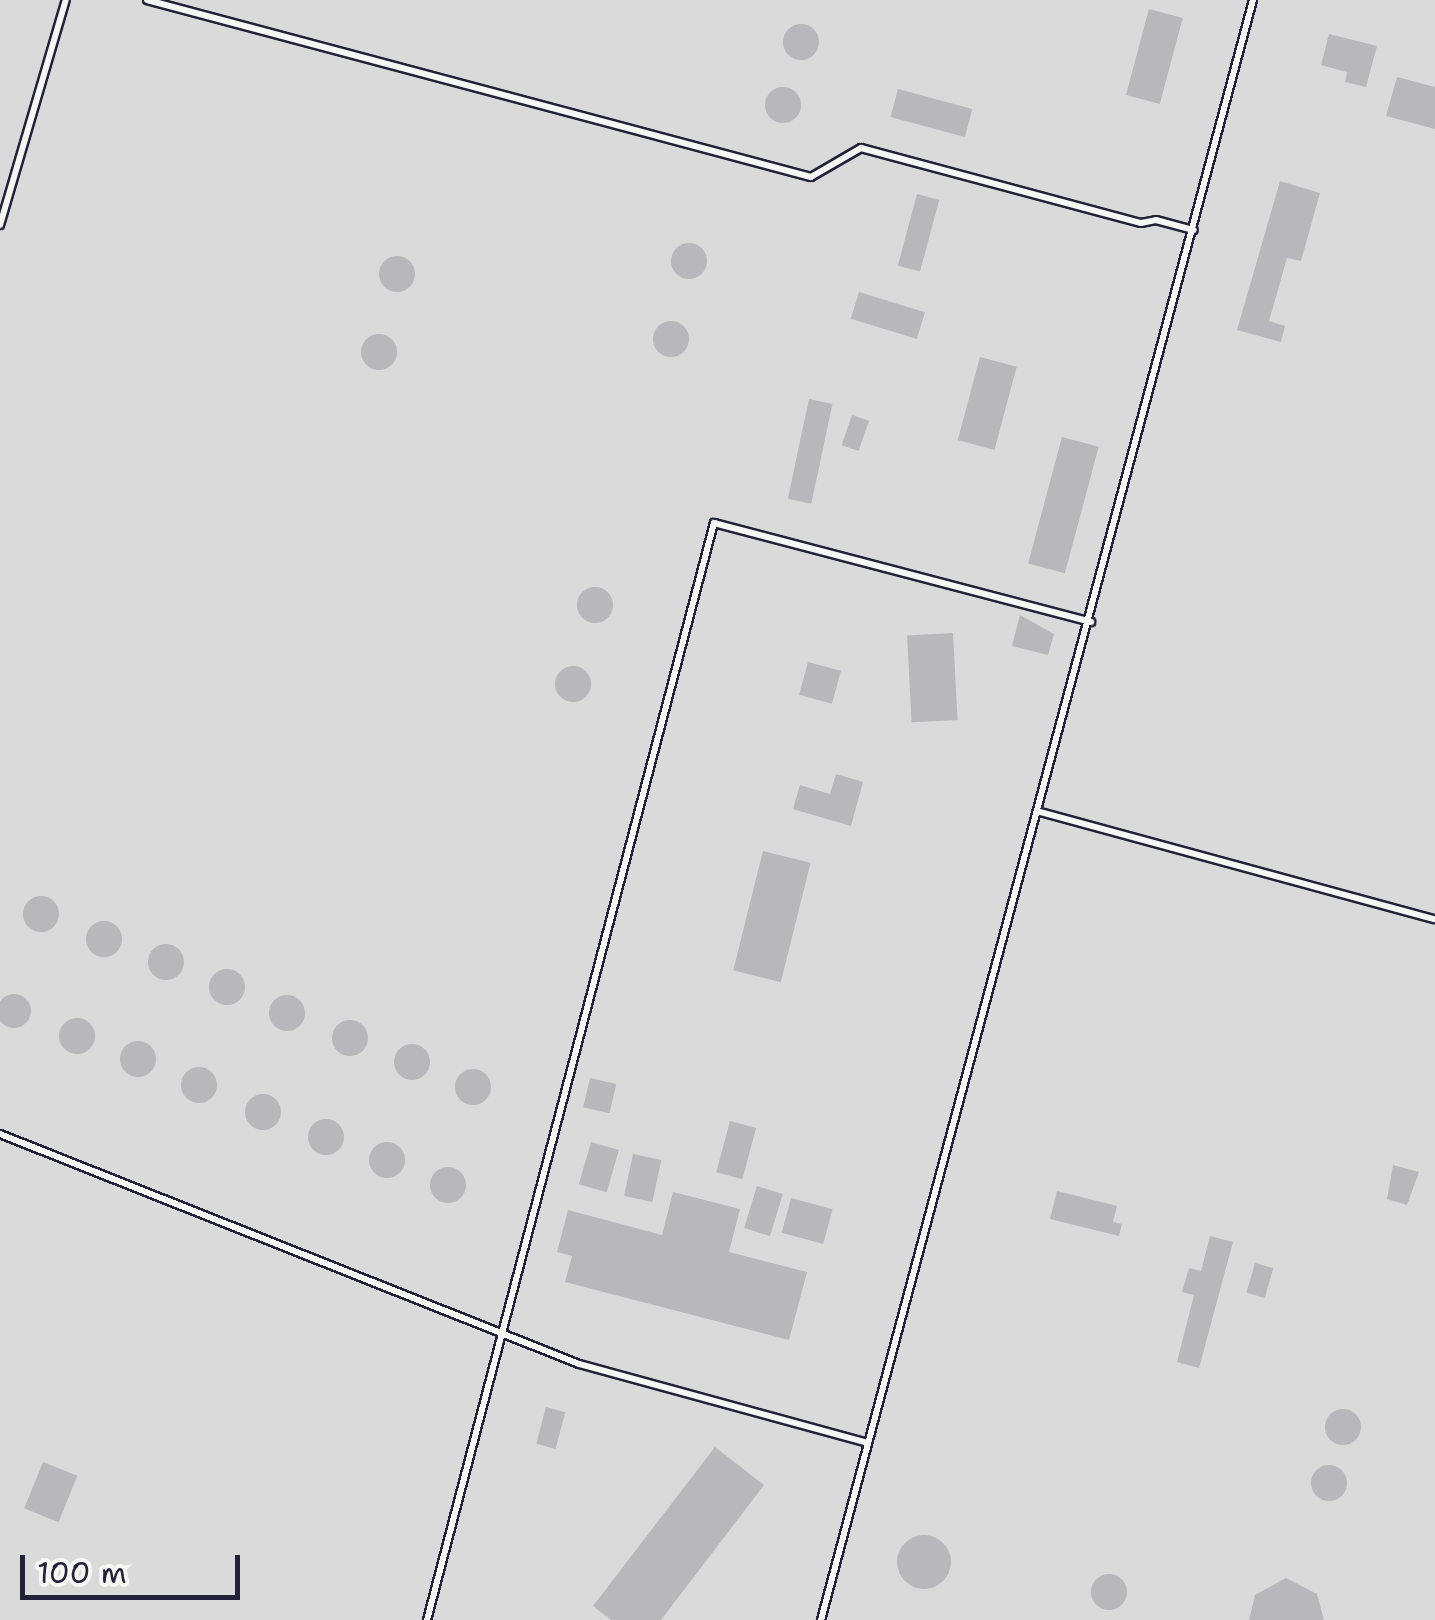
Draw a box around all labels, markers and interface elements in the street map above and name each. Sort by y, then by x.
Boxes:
scale bar [25,1535,245,1597]
text: 100 m [37,1552,127,1593]

